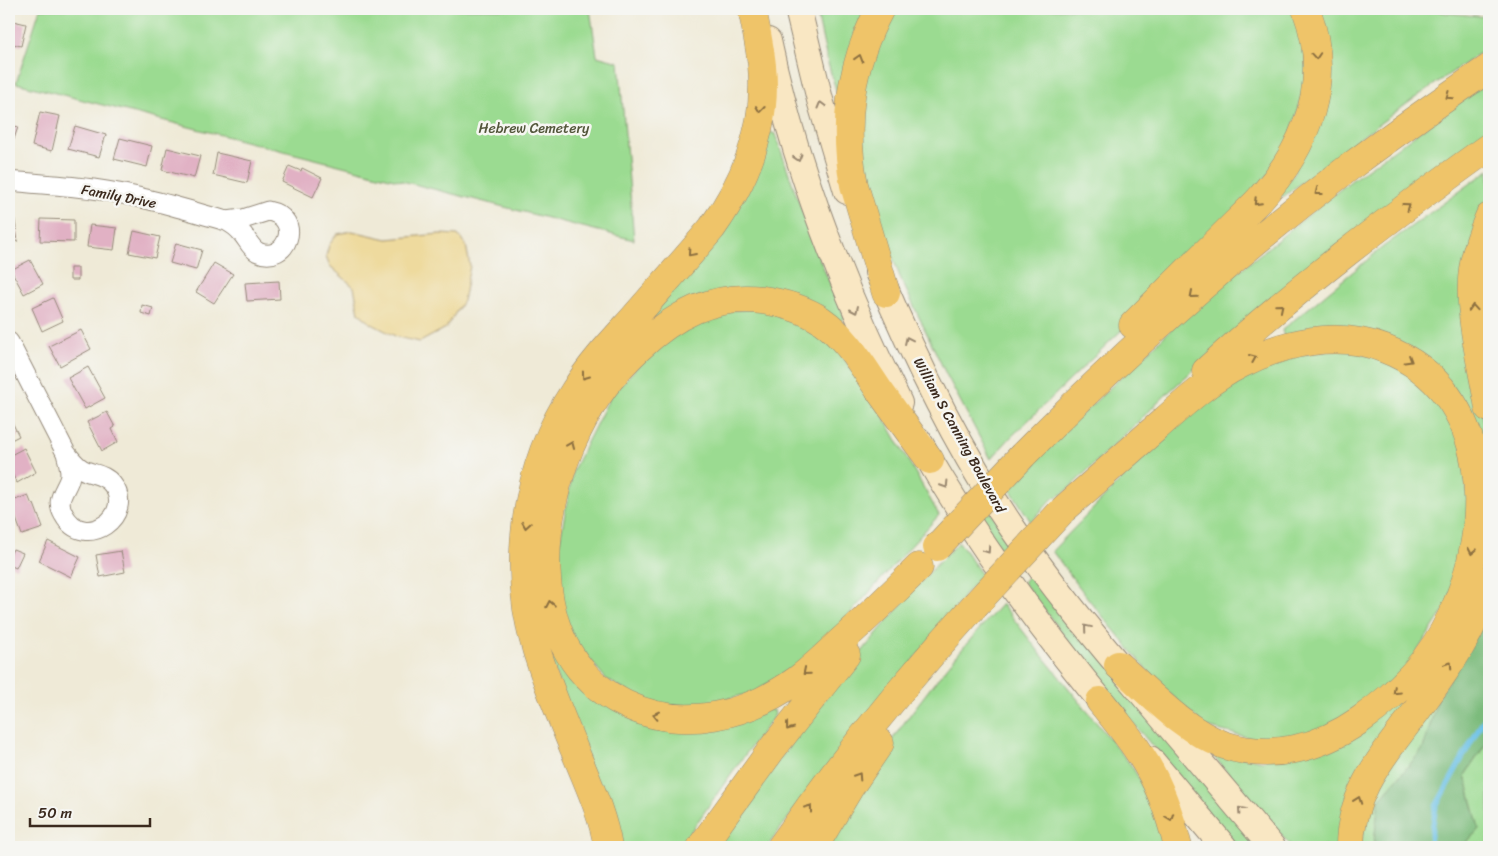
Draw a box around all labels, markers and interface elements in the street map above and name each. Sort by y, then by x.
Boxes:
one-way arrow [1311,53,1322,61]
one-way arrow [854,54,864,63]
one-way arrow [1445,90,1455,99]
one-way arrow [817,102,827,110]
one-way arrow [755,105,766,113]
park label: Hebrew Cemetery [479,116,590,141]
one-way arrow [793,153,803,162]
street label: Family Drive [79,177,158,216]
one-way arrow [1315,187,1324,195]
one-way arrow [1254,196,1263,205]
one-way arrow [1401,203,1411,212]
one-way arrow [688,247,697,256]
one-way arrow [1189,290,1198,299]
one-way arrow [1468,303,1479,311]
one-way arrow [1274,304,1283,313]
one-way arrow [848,305,859,314]
one-way arrow [904,336,914,345]
street label: William S Canning Boulevard [906,353,1014,519]
one-way arrow [1248,354,1257,365]
one-way arrow [1403,354,1412,364]
one-way arrow [582,370,591,380]
one-way arrow [564,441,575,450]
one-way arrow [938,479,948,488]
one-way arrow [522,521,532,529]
one-way arrow [981,545,991,554]
one-way arrow [1468,547,1478,556]
one-way arrow [546,599,556,608]
one-way arrow [1085,625,1093,634]
one-way arrow [1442,661,1452,670]
one-way arrow [803,667,812,676]
one-way arrow [1393,686,1402,695]
one-way arrow [651,710,660,721]
one-way arrow [786,721,794,730]
one-way arrow [851,772,861,781]
scale bar [30,796,150,828]
one-way arrow [1352,796,1362,804]
text: 50 m [38,800,73,826]
one-way arrow [803,804,812,813]
one-way arrow [1237,807,1246,816]
one-way arrow [1164,812,1174,821]

